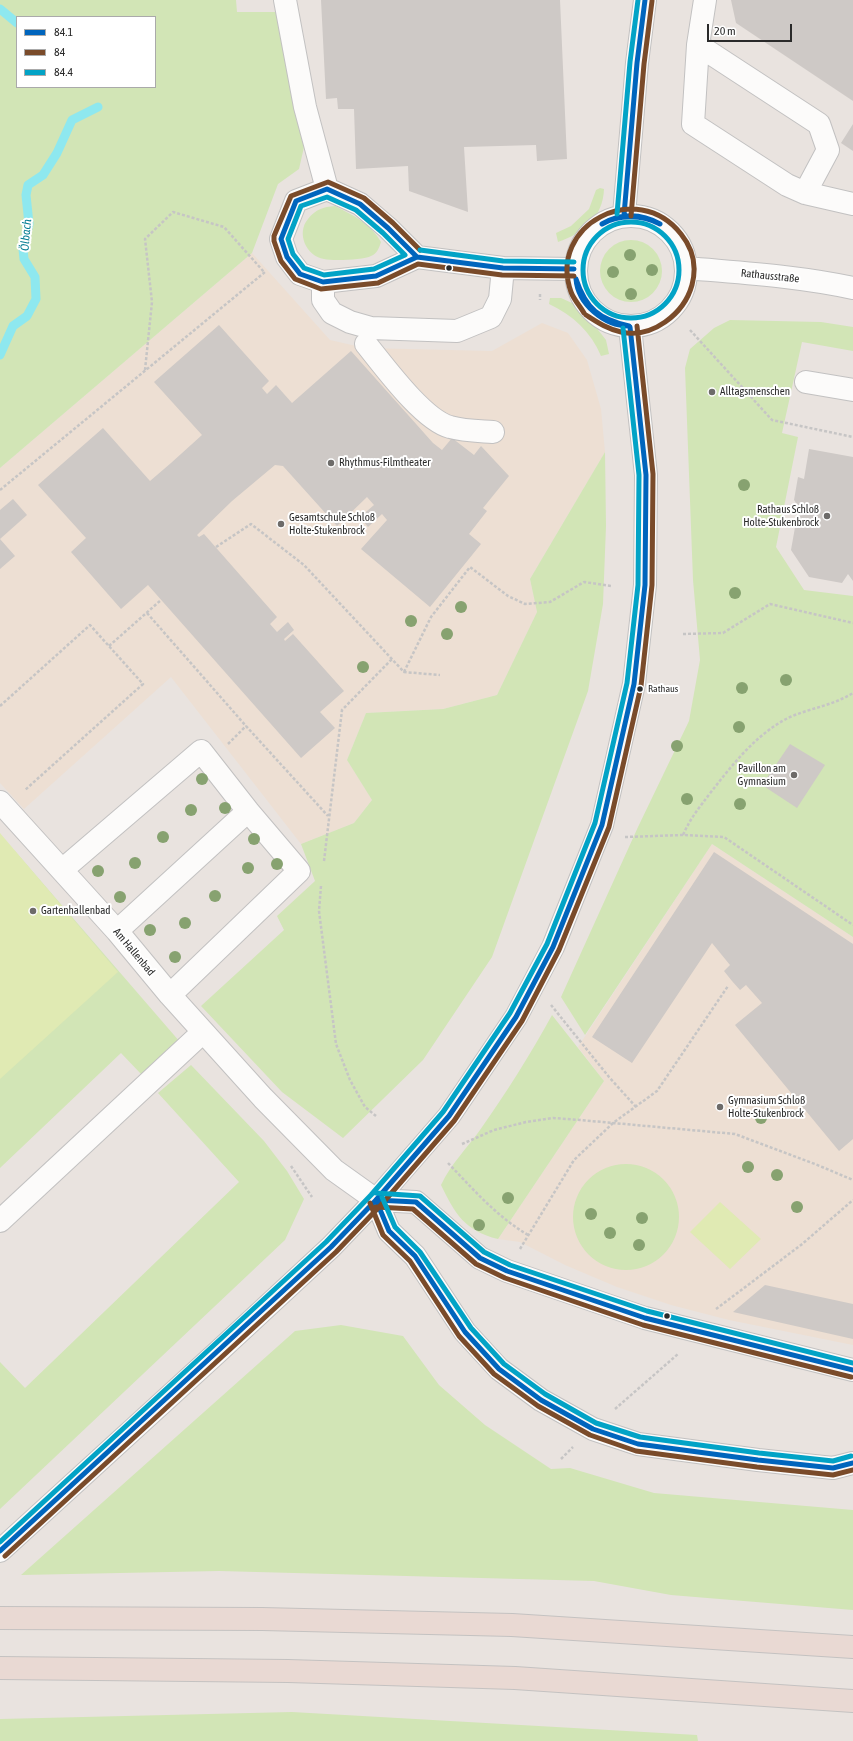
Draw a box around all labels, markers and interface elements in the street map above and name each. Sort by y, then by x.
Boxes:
legend [16,16,156,88]
scale bar [709,16,794,42]
text: 20 m [714,24,736,38]
text: 84.1 [54,25,73,39]
text: 84 [54,45,65,59]
text: 84.4 [54,65,73,79]
water label: Ölbach [17,219,35,251]
unlabelled marker [444,263,454,273]
street label: Rathausstraße [740,266,800,286]
place label: Alltagsmenschen [720,385,790,399]
marker: Alltagsmenschen [707,387,717,397]
place label: Rhythmus-Filmtheater [339,456,430,470]
marker: Rhythmus-Filmtheater [326,458,336,468]
place label: Rathaus Schloß Holte-Stukenbrock [743,503,819,529]
place label: Gesamtschule Schloß Holte-Stukenbrock [289,511,375,537]
marker: Rathaus Schloß Holte-Stukenbrock [822,511,832,521]
marker: Gesamtschule Schloß Holte-Stukenbrock [276,519,286,529]
place label: Rathaus [648,683,678,695]
marker: Rathaus [635,684,645,694]
place label: Pavillon am Gymnasium [738,762,786,788]
marker: Pavillon am Gymnasium [789,770,799,780]
place label: Gartenhallenbad [41,904,111,918]
marker: Gartenhallenbad [28,906,38,916]
street label: Am Hallenbad [110,926,158,978]
place label: Gymnasium Schloß Holte-Stukenbrock [728,1094,805,1120]
marker: Gymnasium Schloß Holte-Stukenbrock [715,1102,725,1112]
unlabelled marker [662,1311,672,1321]

